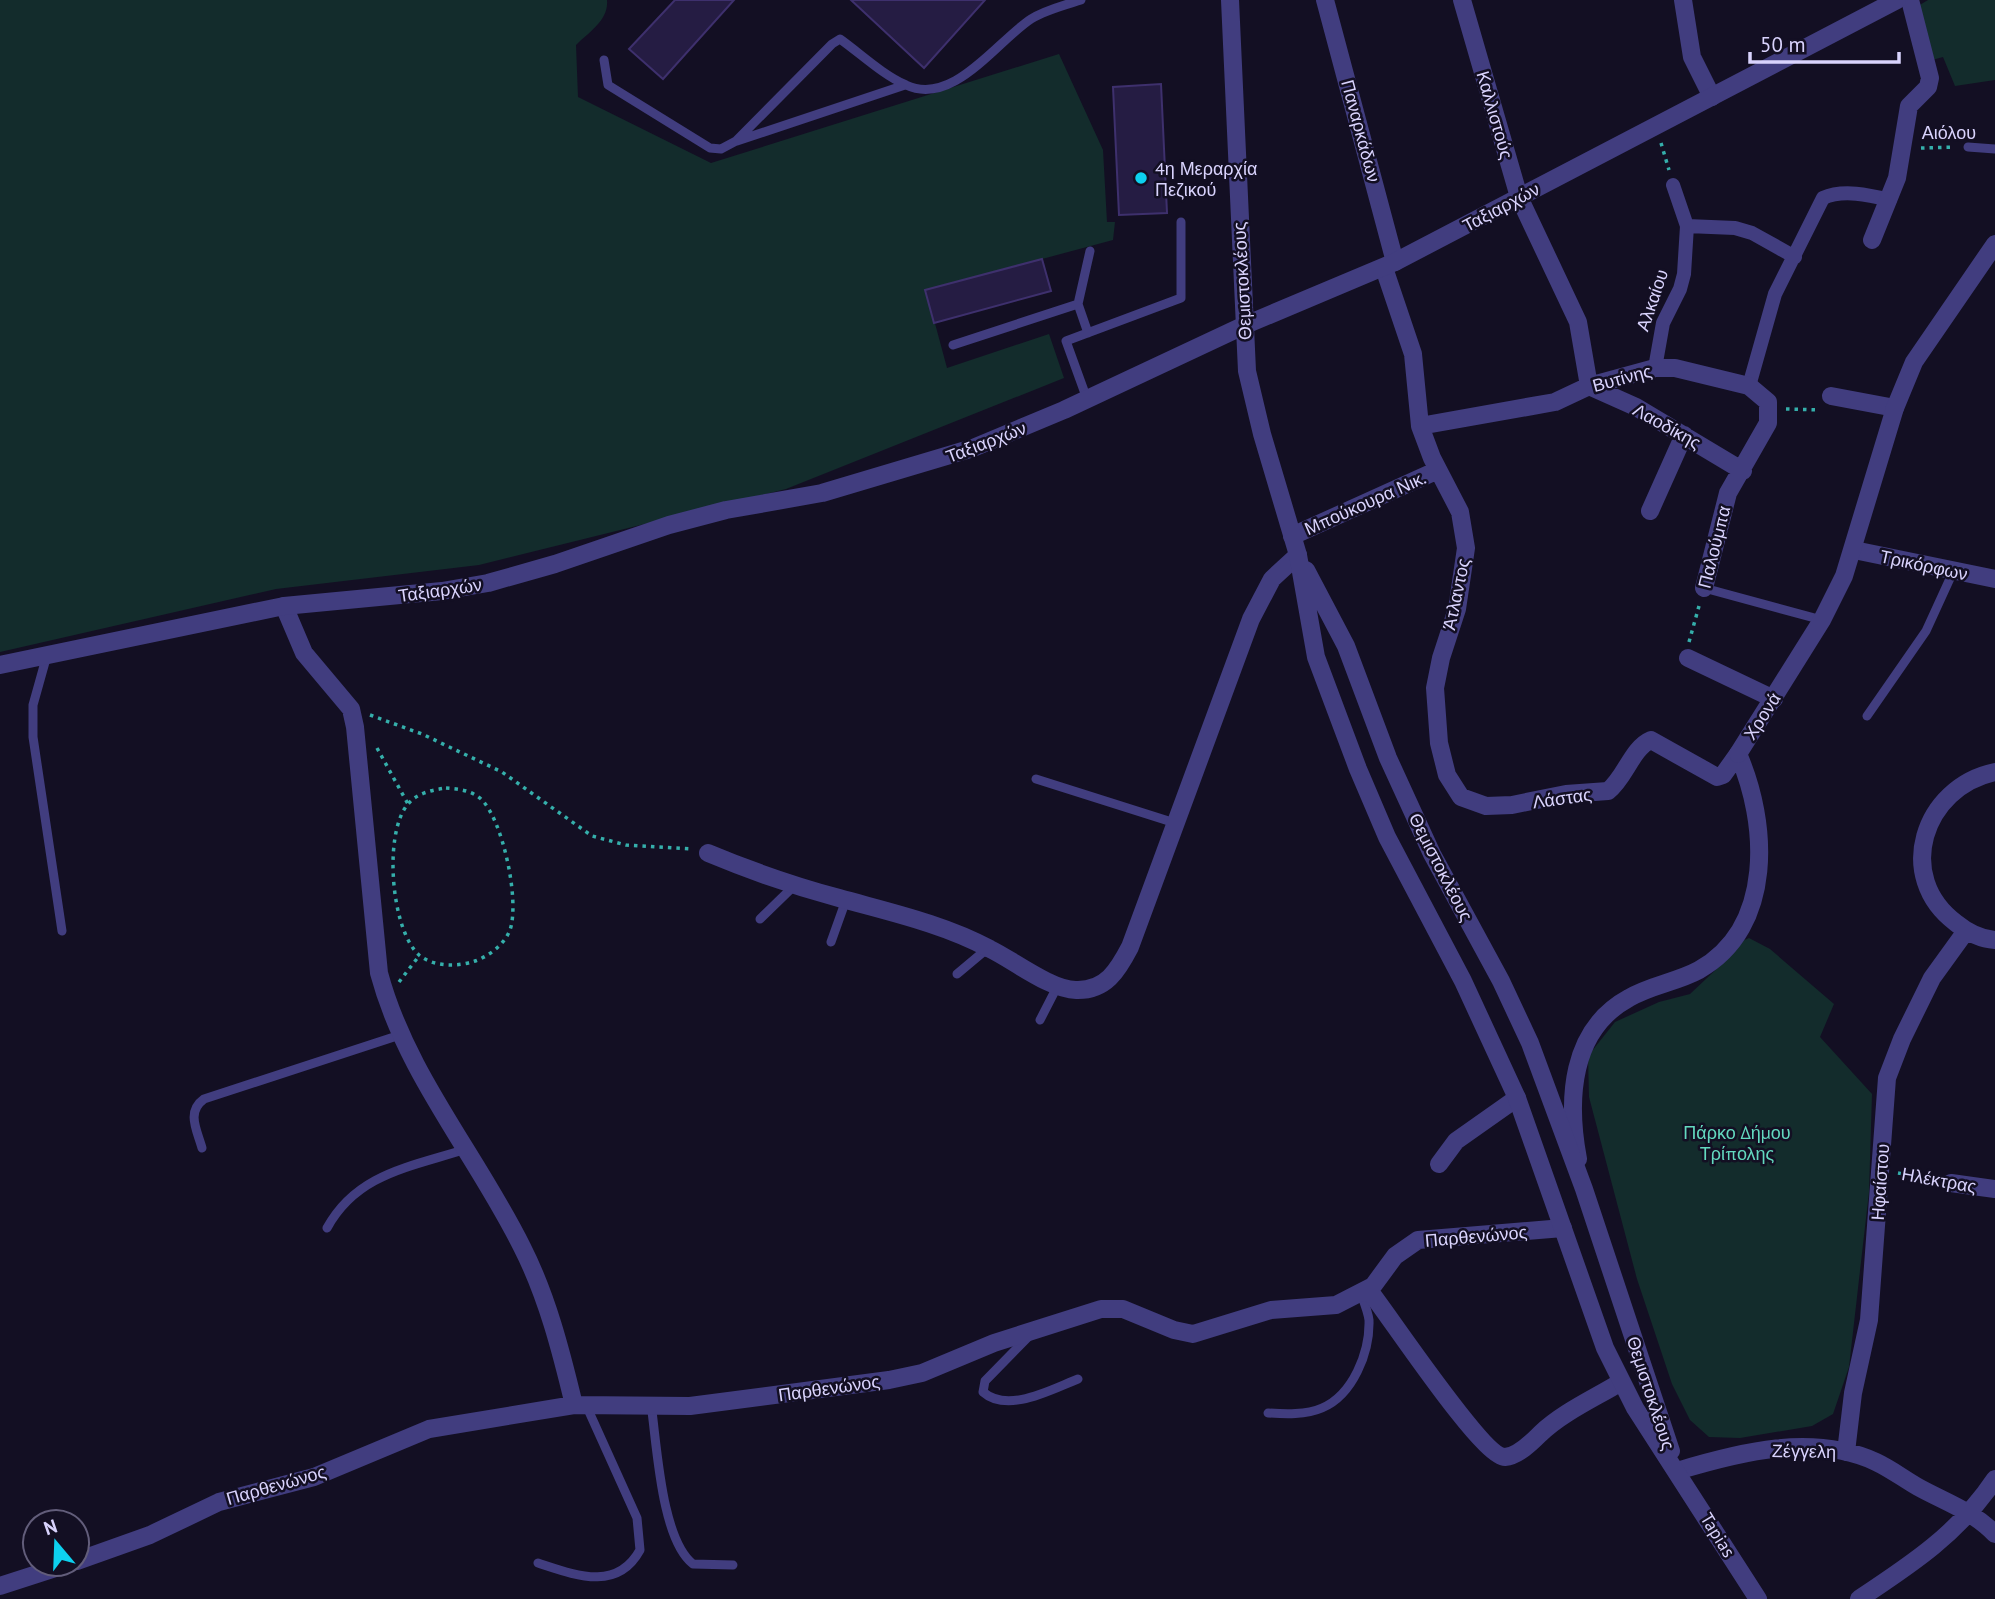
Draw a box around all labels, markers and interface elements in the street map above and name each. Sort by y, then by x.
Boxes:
scale bar [1750,21,1899,65]
text: 50 m [1760,31,1806,58]
street label: Καλλιστούς [1471,68,1519,162]
street label: Παναρκάδων [1336,77,1386,185]
street label: Αιόλου [1922,121,1976,144]
place label: 4η Μεραρχία Πεζικού [1155,157,1257,201]
marker: 4η Μεραρχία Πεζικού [1133,170,1149,186]
street label: Ταξιαρχών [1458,177,1544,237]
street label: Θεμιστοκλέους [1227,221,1257,341]
street label: Αλκαίου [1631,266,1673,334]
street label: Βυτίνης [1590,359,1655,397]
street label: Λαοδίκης [1629,398,1705,454]
street label: Ταξιαρχών [943,416,1029,468]
street label: Μπούκουρα Νικ. [1301,466,1429,540]
street label: Παλούμπα [1693,503,1735,591]
street label: Τρικόρφων [1878,544,1970,586]
street label: Άτλαντος [1437,556,1475,632]
street label: Ταξιαρχών [397,573,483,607]
street label: Χρονά [1738,688,1786,744]
street label: Λάστας [1531,782,1593,814]
street label: Θεμιστοκλέους [1404,809,1478,925]
park label: Πάρκο Δήμου Τρίπολης [1683,1121,1791,1165]
street label: Ηφαίστου [1866,1143,1894,1221]
street label: Ηλέκτρας [1900,1162,1978,1198]
street label: Παρθενώνος [1424,1220,1528,1252]
street label: Θεμιστοκλέους [1622,1333,1680,1453]
street label: Παρθενώνος [777,1369,882,1407]
street label: Ζέγγελη [1772,1439,1836,1463]
street label: Παρθενώνος [224,1460,329,1510]
north arrow [21,1508,91,1578]
street label: Tapias [1696,1509,1740,1561]
text: N [41,1514,60,1540]

